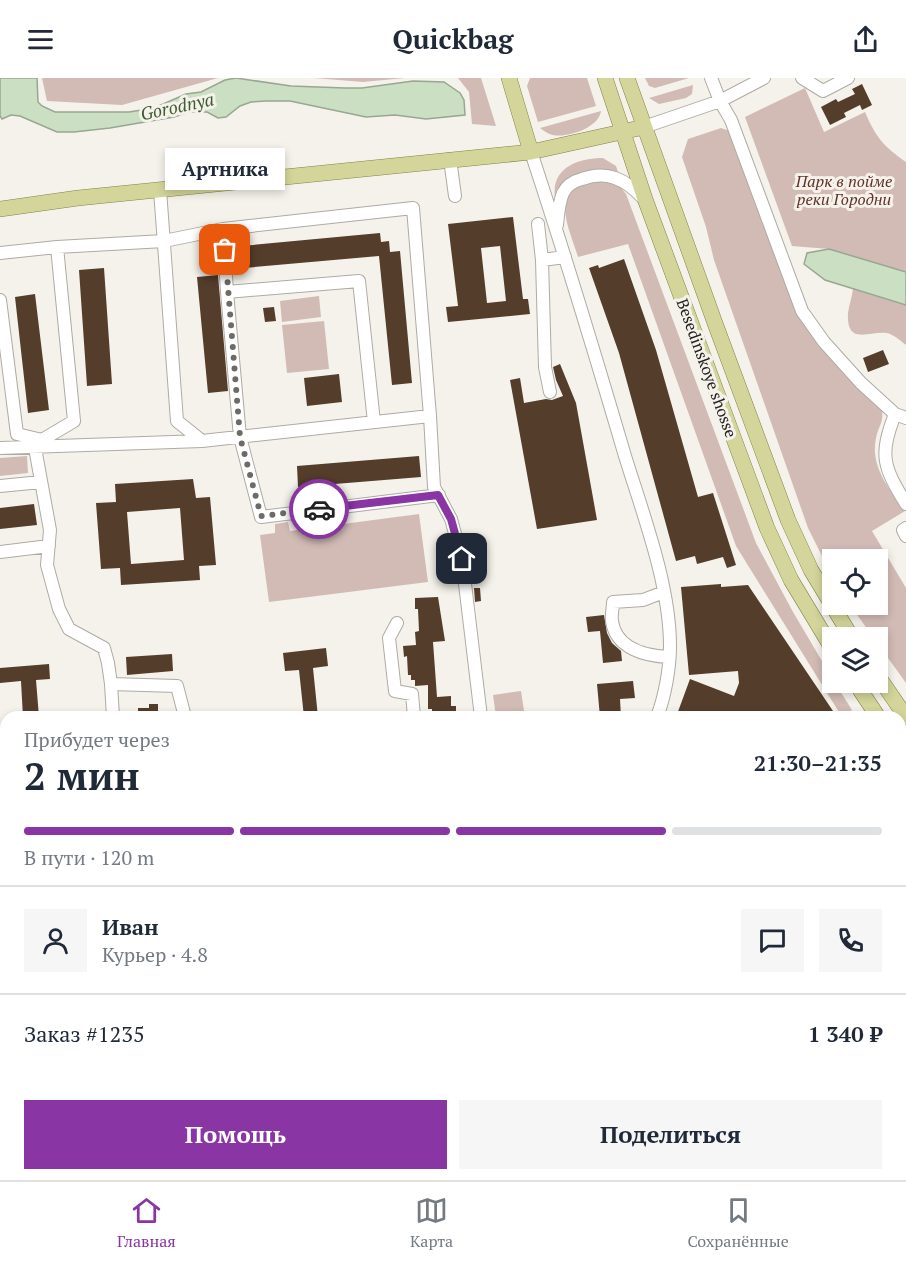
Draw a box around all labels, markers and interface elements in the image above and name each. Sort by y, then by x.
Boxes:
text: Quickbag [392,21,514,57]
icon: menu [24,23,57,56]
icon: share [849,23,882,56]
water label: Gorodnya [138,86,216,126]
callout: Артника [165,148,285,190]
text: Артника [181,155,269,182]
park label: Парк в пойме реки Городни [795,170,892,210]
pin [199,224,250,275]
icon: bag [208,233,241,266]
street label: Besedinskoye shosse [672,295,742,441]
courier [289,479,349,539]
icon: car [303,493,336,526]
pin [436,533,487,584]
icon: home [445,542,478,575]
map controls [822,549,888,693]
button: locate [822,549,888,615]
button: layers [822,627,888,693]
text: Прибудет через [24,726,170,753]
text: 21:30–21:35 [754,748,882,777]
text: 2 мин [24,749,140,801]
text: В пути · 120 m [24,844,154,871]
button: person [24,909,87,972]
button: chat [741,909,804,972]
button: phone [819,909,882,972]
text: Иван [102,912,159,941]
text: Курьер · 4.8 [102,941,208,968]
text: Заказ #1235 [24,1019,145,1048]
text: 1 340 ₽ [808,1019,882,1048]
button: Помощь [24,1100,447,1169]
button: Поделиться [459,1100,882,1169]
tab: Главная [117,1194,176,1252]
tab: Карта [410,1194,453,1252]
tab: Сохранённые [687,1194,789,1252]

